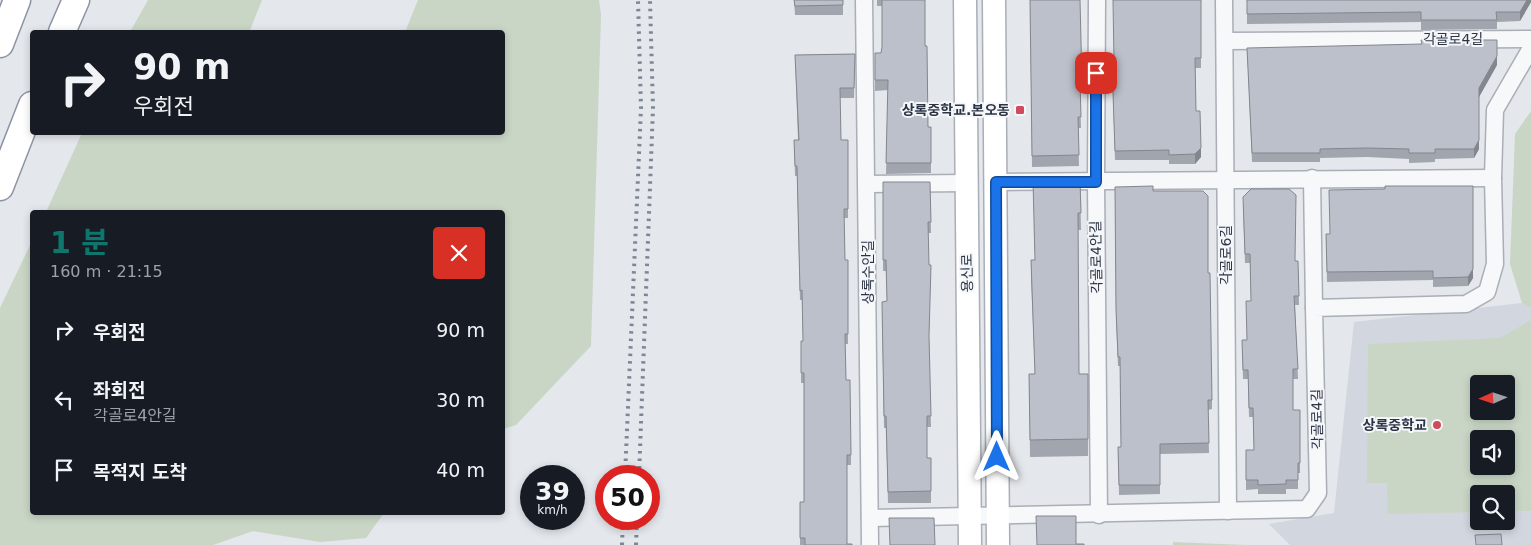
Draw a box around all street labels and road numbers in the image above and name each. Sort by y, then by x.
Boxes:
street label: 각골로4길 [1423,31,1483,47]
street label: 각골로4안길 [1087,220,1105,294]
street label: 각골로6길 [1218,225,1234,285]
street label: 상록수안길 [860,240,876,304]
street label: 용신로 [959,253,975,292]
street label: 각골로4길 [1308,389,1326,449]

